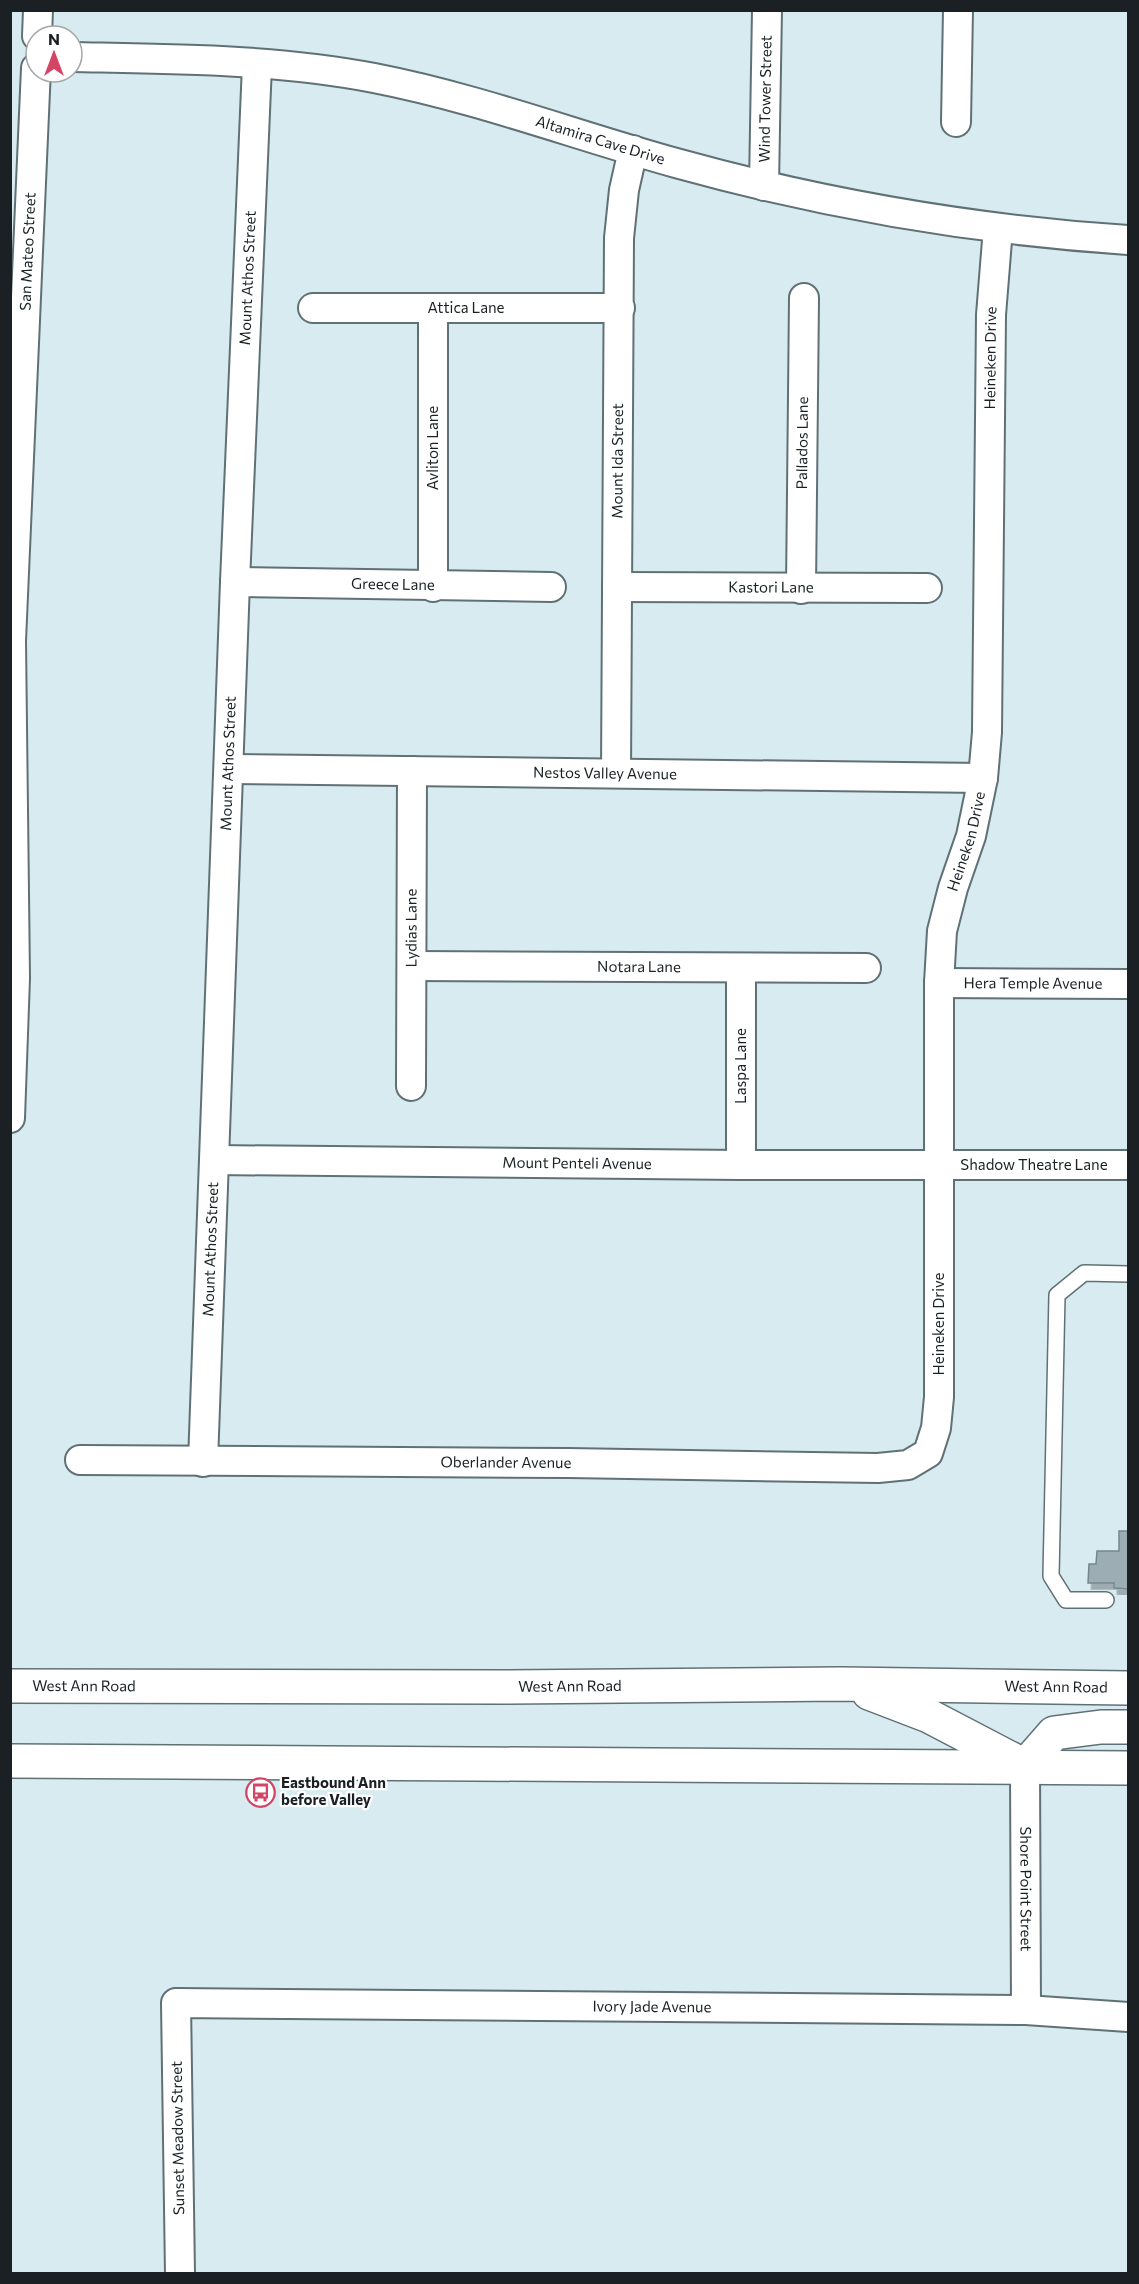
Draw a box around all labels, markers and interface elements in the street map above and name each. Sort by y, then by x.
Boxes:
north arrow [24,24,84,84]
text: N [48,29,60,48]
street label: Wind Tower Street [754,35,775,163]
street label: Altamira Cave Drive [534,111,667,168]
street label: San Mateo Street [15,192,39,311]
street label: Mount Athos Street [235,210,259,346]
street label: Attica Lane [427,298,505,316]
street label: Heineken Drive [980,305,1000,409]
street label: Pallados Lane [792,396,811,490]
street label: Mount Ida Street [607,403,626,519]
street label: Avliton Lane [423,406,441,490]
street label: Greece Lane [351,574,435,593]
street label: Kastori Lane [728,577,814,596]
street label: Mount Athos Street [216,696,239,831]
street label: Nestos Valley Avenue [533,763,677,782]
street label: Heineken Drive [943,790,988,893]
street label: Lydias Lane [401,888,420,967]
street label: Notara Lane [597,957,681,975]
street label: Hera Temple Avenue [964,973,1103,992]
street label: Laspa Lane [731,1028,749,1104]
street label: Mount Penteli Avenue [502,1153,652,1172]
street label: Shadow Theatre Lane [960,1155,1108,1173]
street label: Mount Athos Street [198,1181,221,1317]
street label: Heineken Drive [929,1272,947,1375]
street label: Oberlander Avenue [441,1452,572,1471]
street label: West Ann Road [32,1676,136,1694]
street label: West Ann Road [518,1676,622,1695]
street label: West Ann Road [1004,1676,1108,1696]
place label: Eastbound Ann before Valley [281,1773,386,1808]
bus stop icon: Eastbound Ann before Valley [244,1776,276,1808]
street label: Shore Point Street [1017,1826,1036,1952]
street label: Ivory Jade Avenue [592,1996,712,2015]
street label: Sunset Meadow Street [167,2061,187,2215]

